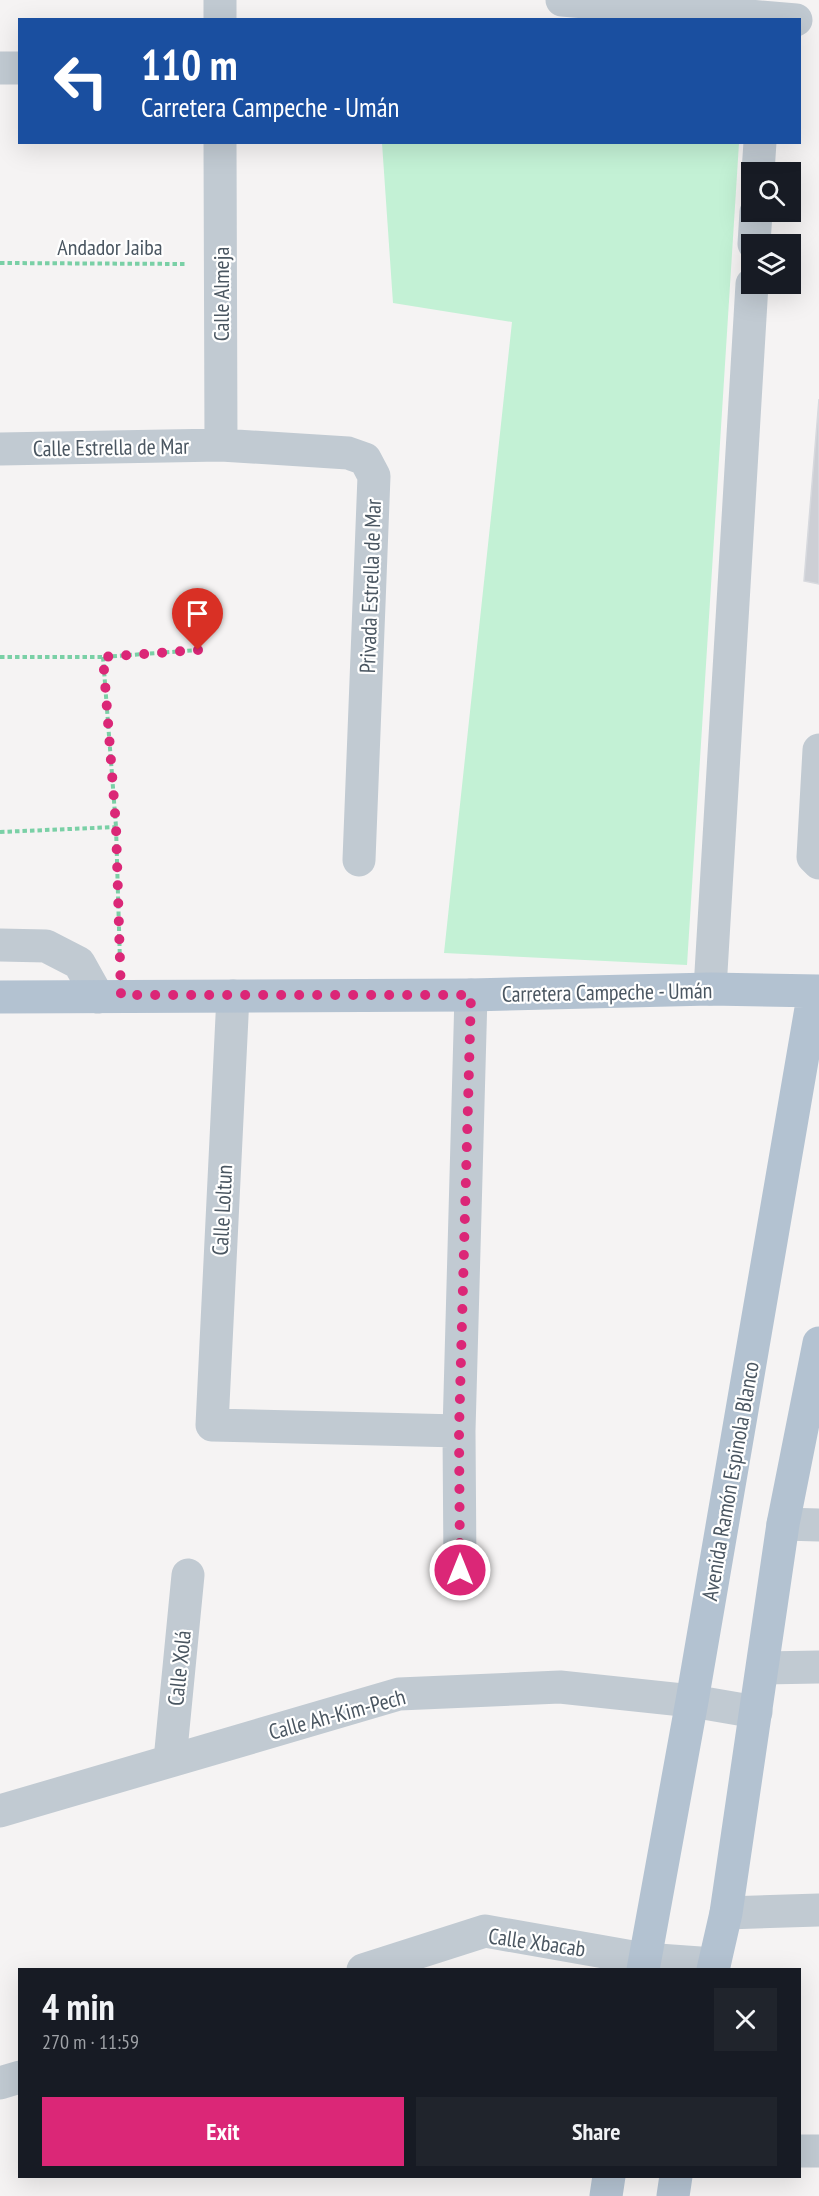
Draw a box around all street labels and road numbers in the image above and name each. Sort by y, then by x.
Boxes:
street label: Andador Jaiba [57,233,163,261]
street label: Calle Almeja [207,247,235,341]
street label: Calle Estrella de Mar [33,432,189,462]
street label: Privada Estrella de Mar [353,498,387,674]
street label: Carretera Campeche - Umán [502,976,712,1008]
street label: Calle Loltun [206,1164,238,1256]
street label: Avenida Ramón Espinola Blanco [695,1359,765,1603]
street label: Calle Xolá [161,1629,197,1707]
street label: Calle Ah-Kim-Pech [265,1682,409,1746]
street label: Calle Xbacab [487,1921,587,1963]

